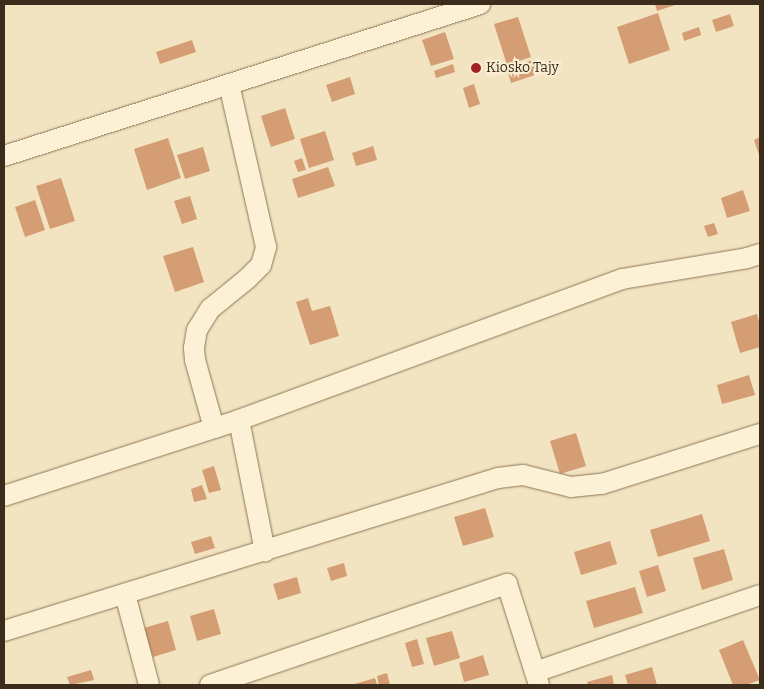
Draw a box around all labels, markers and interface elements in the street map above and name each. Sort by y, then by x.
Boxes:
place label: Kiosko Tajy [486,60,559,76]
marker: Kiosko Tajy [470,62,482,74]

